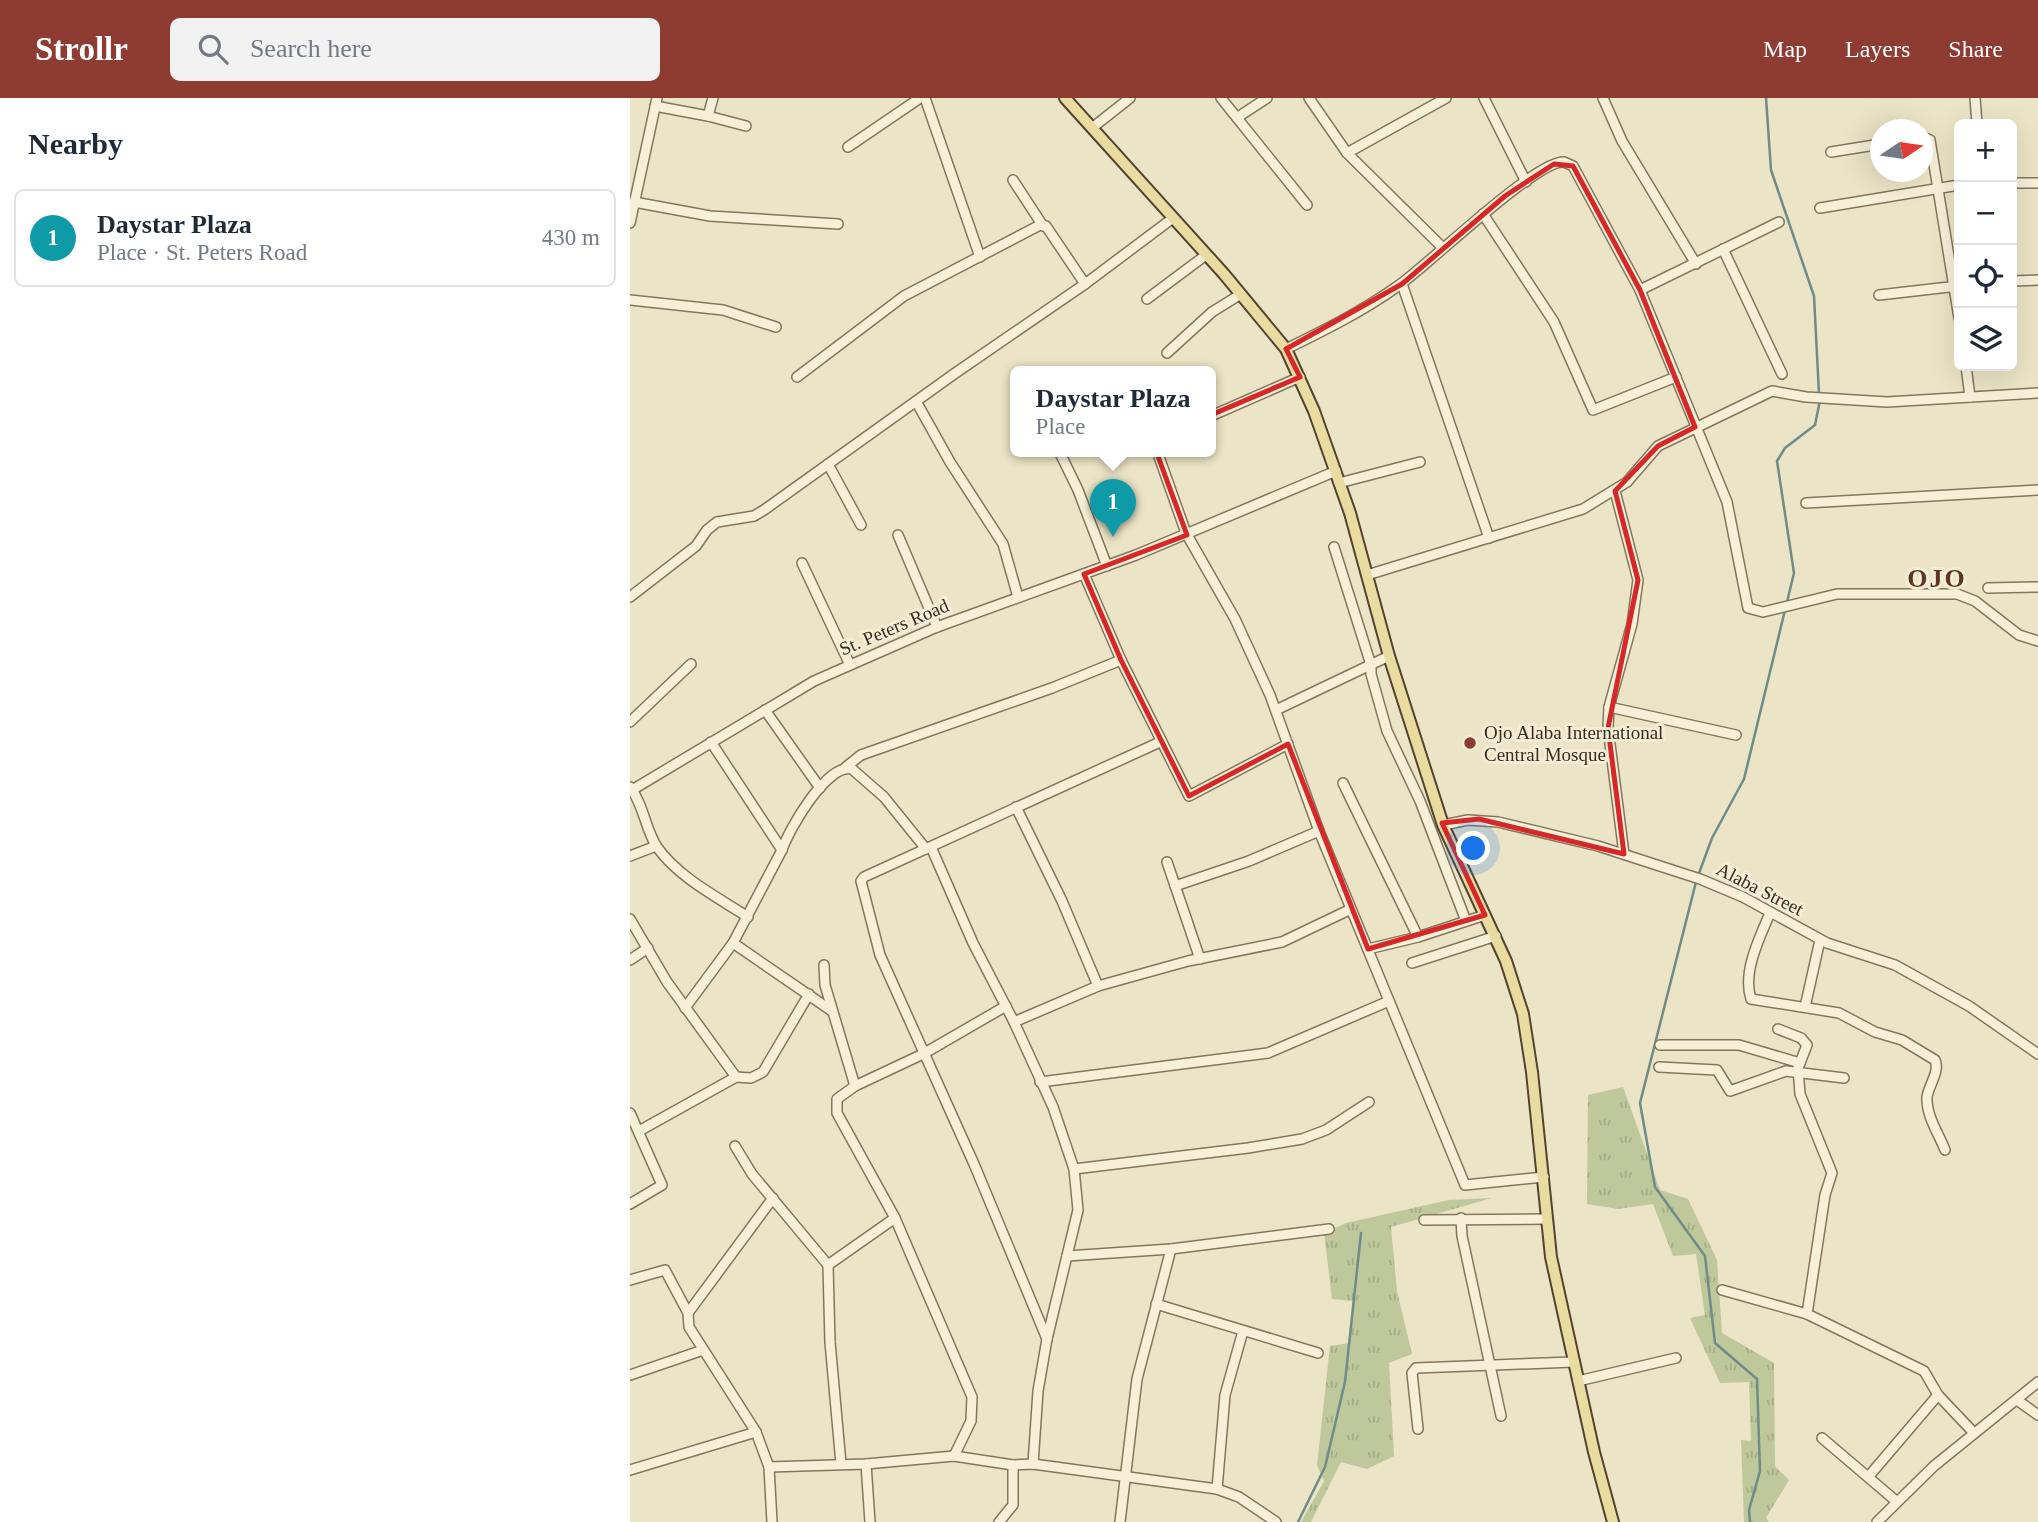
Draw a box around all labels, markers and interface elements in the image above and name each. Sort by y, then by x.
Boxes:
search box [170,18,660,81]
icon: search [194,30,232,68]
text: Strollr [35,31,128,67]
text: Search here [250,34,372,63]
text: Map [1763,36,1807,62]
text: Layers [1845,36,1910,62]
text: Share [1948,36,2003,62]
north arrow [1870,119,1933,182]
map controls [1954,119,2017,371]
button: + [1954,119,2017,182]
text: Nearby [28,127,123,160]
button: − [1954,182,2017,245]
text: Daystar Plaza [97,210,252,239]
text: 1 [47,225,59,250]
text: 430 m [542,225,600,250]
text: Place · St. Peters Road [97,240,307,265]
button: locate [1954,245,2017,308]
button: layers [1954,308,2017,371]
popup [1010,366,1216,457]
text: Daystar Plaza [1036,384,1190,413]
text: Place [1036,414,1085,439]
pin: 1 [1090,479,1136,537]
district label: OJO [1907,564,1967,593]
street label: St. Peters Road [836,594,952,659]
place label: Ojo Alaba International Central Mosque [1484,722,1663,765]
marker: Ojo Alaba International Central Mosque [1462,735,1478,751]
your location [1456,831,1490,865]
street label: Alaba Street [1713,858,1807,920]

